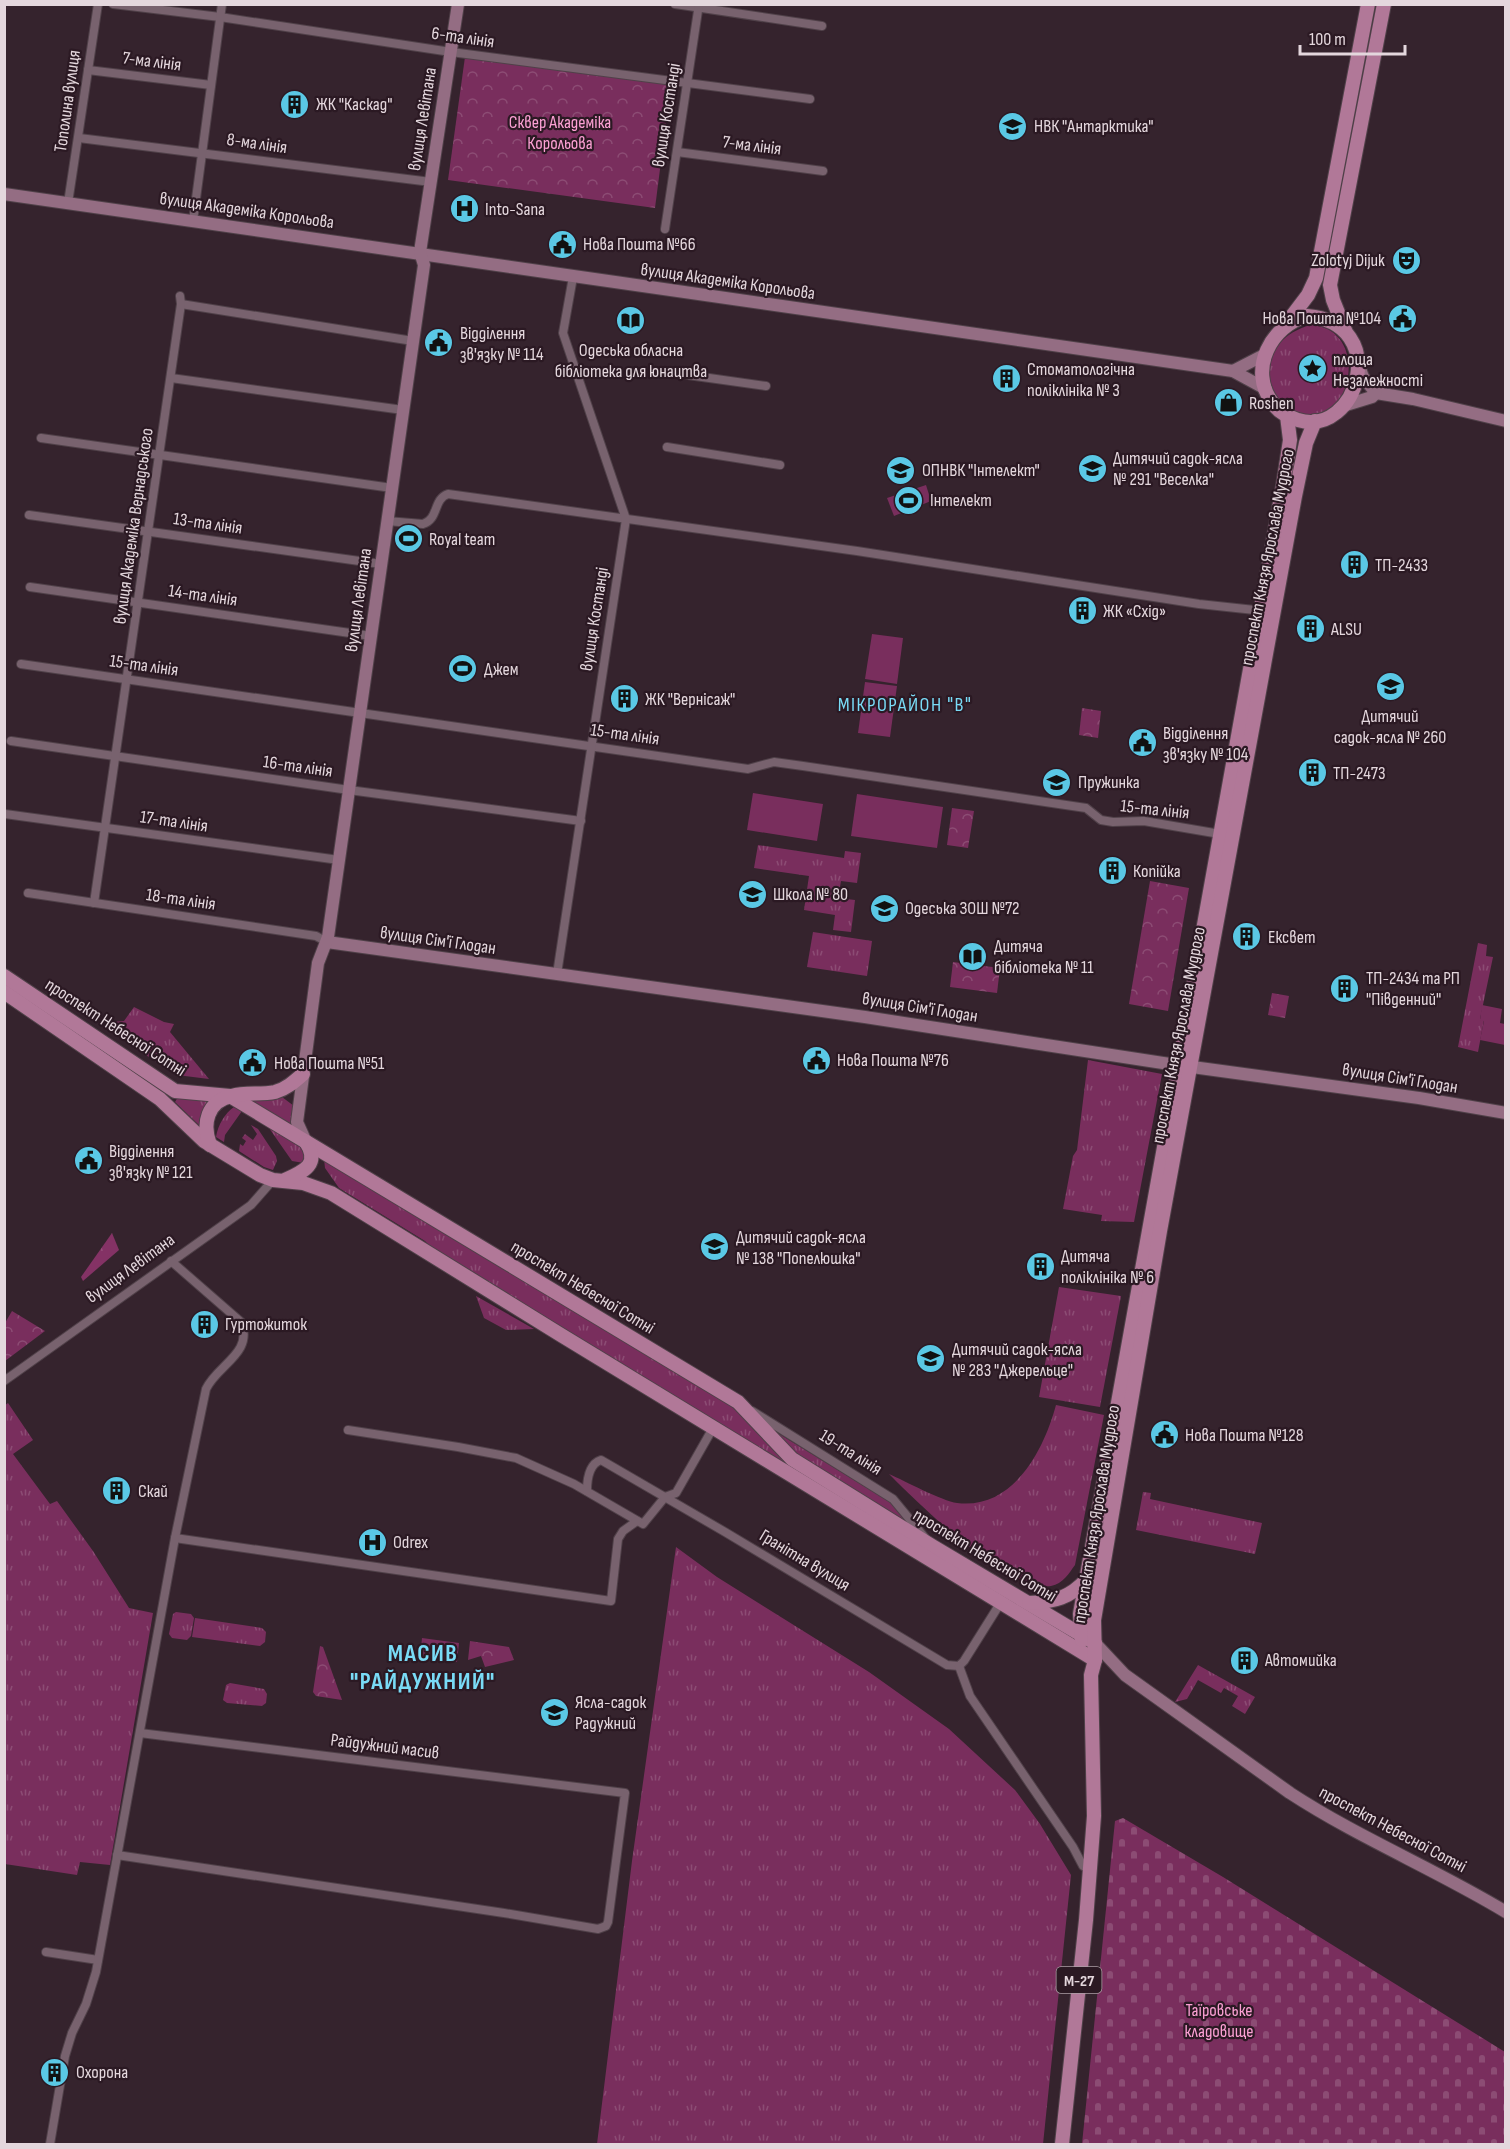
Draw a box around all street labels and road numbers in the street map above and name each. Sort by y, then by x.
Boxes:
street label: 6-та лінія [430,23,496,52]
street label: 7-ма лінія [121,47,183,76]
street label: Тополина вулиця [50,49,85,153]
street label: вулиця Костанді [648,62,685,169]
street label: вулиця Левітана [404,66,441,172]
street label: 8-ма лінія [225,129,288,158]
street label: 7-ма лінія [721,131,783,160]
street label: вулиця Академіка Корольова [158,188,336,233]
street label: вулиця Академіка Корольова [639,259,817,304]
street label: вулиця Академіка Вернадського [109,427,158,625]
street label: проспект Князя Ярослава Мудрого [1236,447,1299,667]
street label: 13-та лінія [172,508,244,539]
street label: вулиця Левітана [341,547,376,653]
street label: вулиця Костанді [576,566,613,673]
street label: 14-та лінія [167,580,239,611]
street label: 15-та лінія [108,650,180,681]
street label: 15-та лінія [589,719,661,750]
street label: 16-та лінія [262,751,334,782]
street label: 15-та лінія [1119,795,1190,824]
street label: 17-та лінія [139,806,209,837]
street label: 18-та лінія [145,884,217,915]
street label: вулиця Сім'ї Глодан [379,922,497,959]
street label: проспект Князя Ярослава Мудрого [1147,925,1210,1145]
street label: проспект Небесної Сотні [41,974,190,1081]
street label: вулиця Сім'ї Глодан [861,988,979,1027]
street label: вулиця Сім'ї Глодан [1341,1059,1459,1098]
street label: вулиця Левітана [82,1229,179,1308]
street label: проспект Небесної Сотні [507,1236,658,1339]
street label: проспект Князя Ярослава Мудрого [1069,1404,1124,1624]
street label: 19-та лінія [816,1425,886,1480]
street label: проспект Небесної Сотні [909,1504,1060,1607]
street label: Гранітна вулиця [756,1525,854,1596]
street label: Райдужний масив [329,1729,440,1764]
street label: проспект Небесної Сотні [1316,1782,1470,1877]
road number: М-27 [1056,1967,1102,1993]

